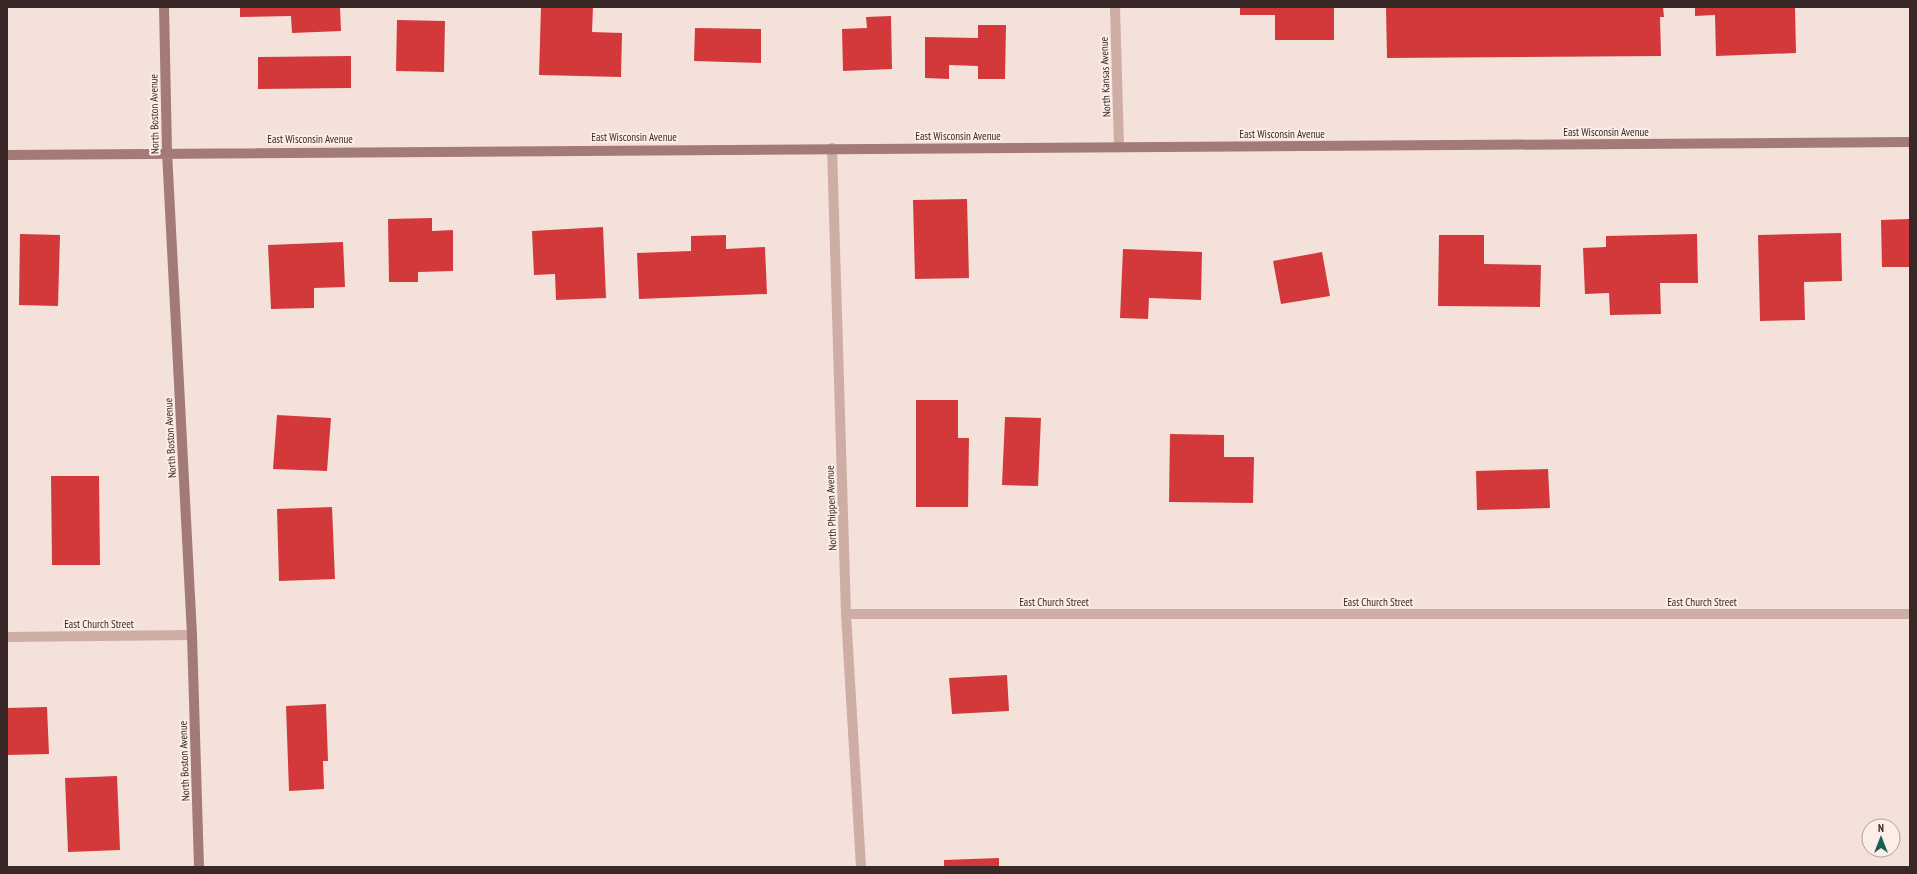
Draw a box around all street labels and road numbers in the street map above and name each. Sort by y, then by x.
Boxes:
street label: North Kansas Avenue [1097,36,1113,117]
street label: North Boston Avenue [146,73,162,154]
street label: East Wisconsin Avenue [1563,125,1649,139]
street label: East Wisconsin Avenue [1239,127,1325,141]
street label: East Wisconsin Avenue [915,129,1001,143]
street label: East Wisconsin Avenue [591,130,677,144]
street label: East Wisconsin Avenue [267,132,353,146]
street label: North Boston Avenue [161,397,179,478]
street label: North Phippen Avenue [823,465,839,551]
street label: East Church Street [1019,595,1089,609]
street label: East Church Street [1343,595,1413,609]
street label: East Church Street [1667,595,1737,609]
street label: East Church Street [64,617,134,631]
street label: North Boston Avenue [176,720,192,801]

